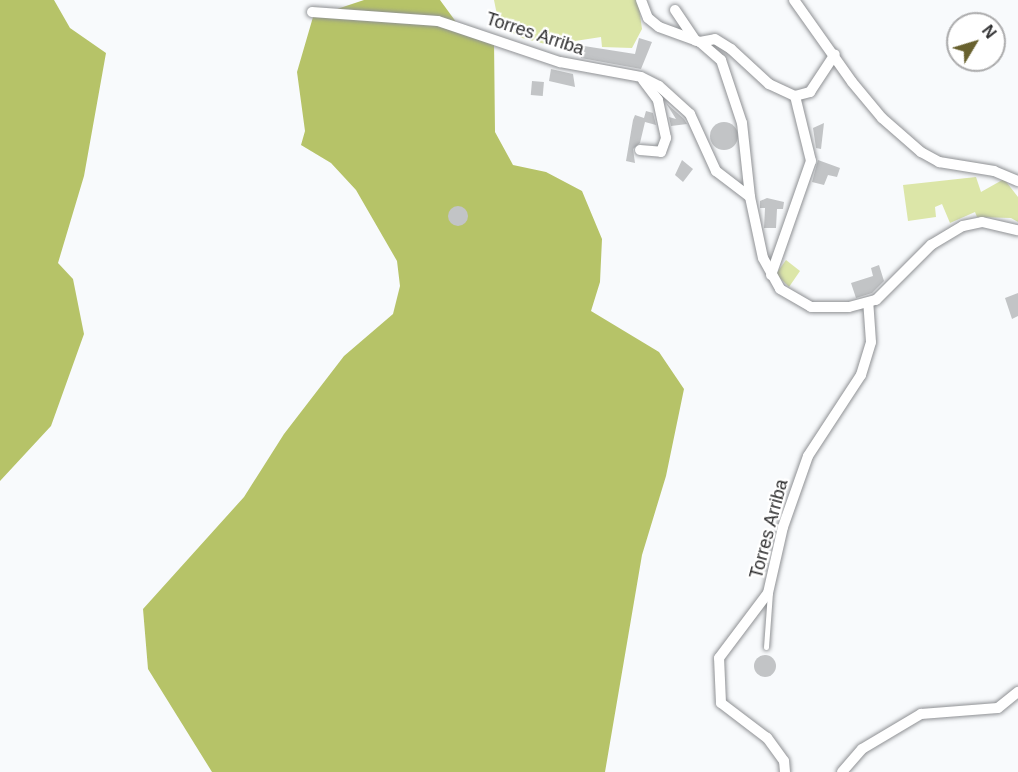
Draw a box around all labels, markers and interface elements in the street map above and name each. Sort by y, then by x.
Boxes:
street label: Torres Arriba [483,8,587,60]
north arrow [946,12,1006,72]
text: N [979,22,999,42]
street label: Torres Arriba [745,476,793,582]

